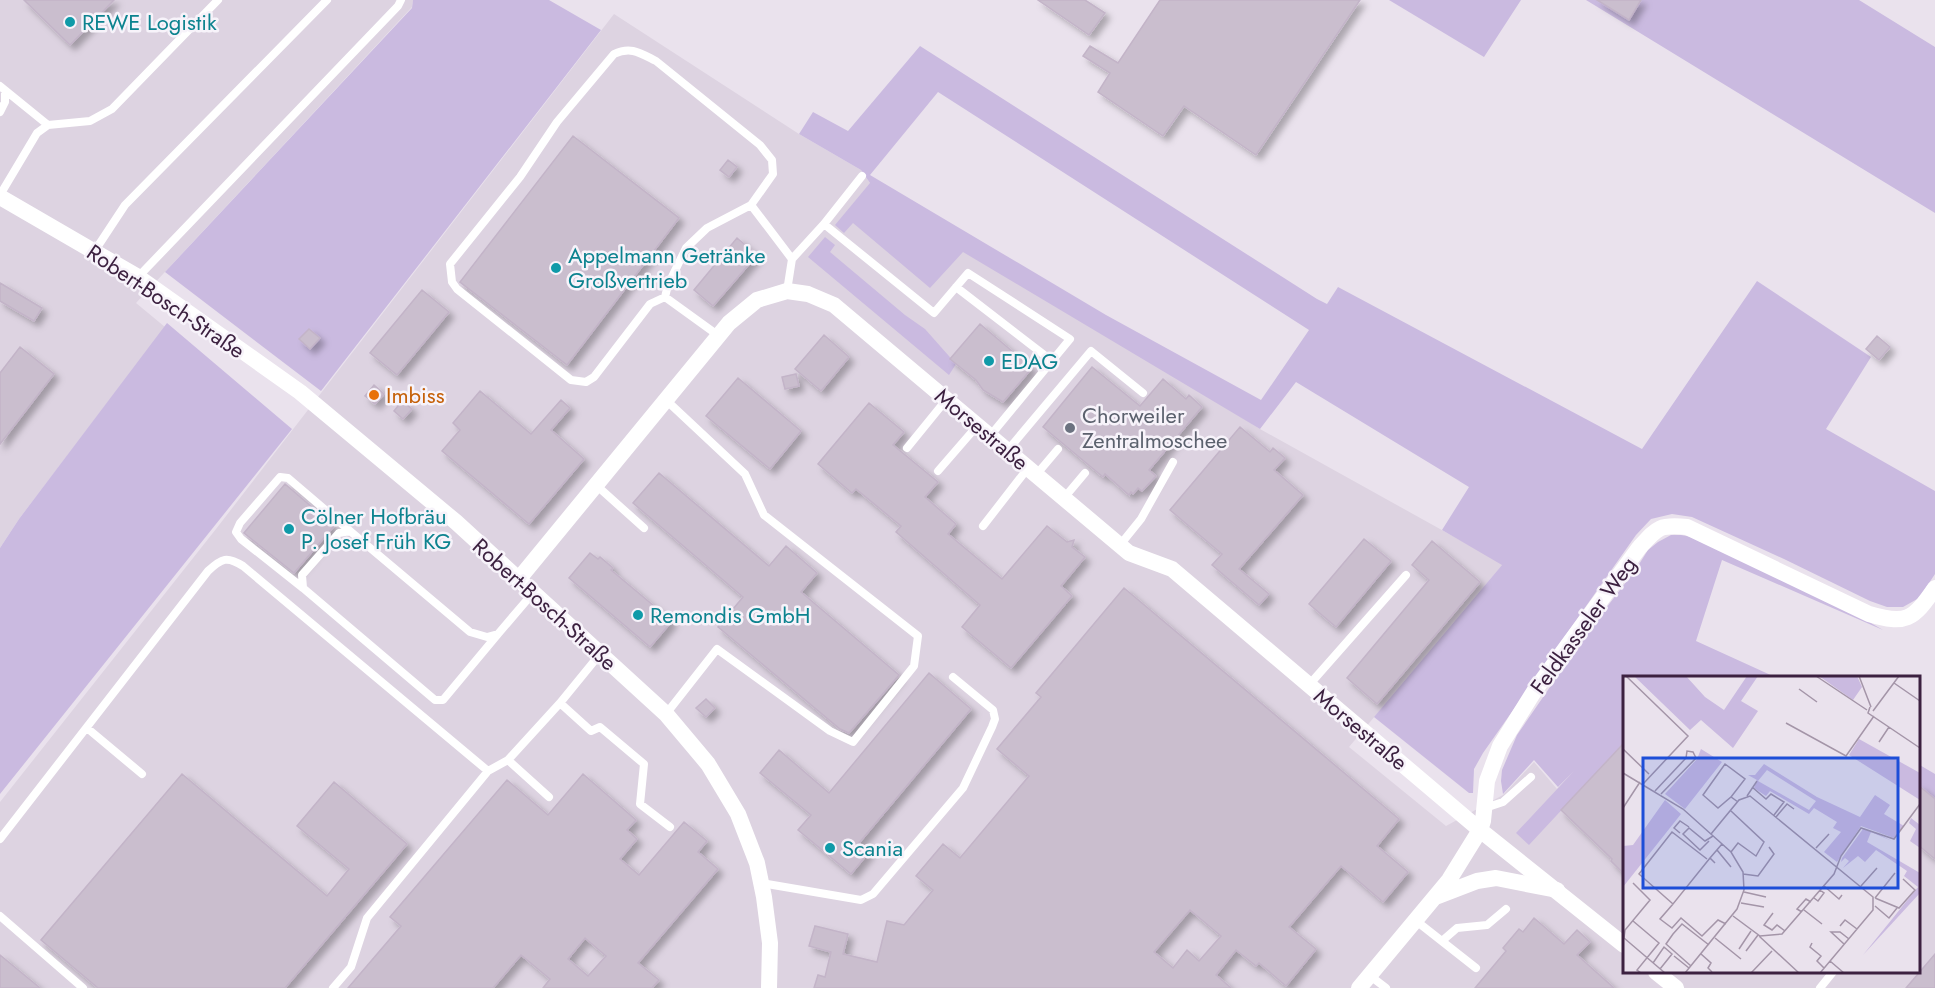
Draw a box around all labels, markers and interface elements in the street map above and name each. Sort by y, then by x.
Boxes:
place label: REWE Logistik [82,6,217,38]
marker: REWE Logistik [63,15,77,29]
street label: Robert-Bosch-Straße [80,236,252,366]
place label: Appelmann Getränke Großvertrieb [568,239,766,296]
marker: Appelmann Getränke Großvertrieb [549,261,563,275]
place label: EDAG [1001,345,1058,377]
marker: EDAG [982,354,996,368]
place label: Imbiss [386,379,445,411]
street label: Morsestraße [928,380,1036,478]
marker: Imbiss [367,388,381,402]
place label: Chorweiler Zentralmoschee [1082,399,1227,456]
marker: Chorweiler Zentralmoschee [1063,421,1077,435]
place label: Cölner Hofbräu P. Josef Früh KG [301,500,451,557]
marker: Cölner Hofbräu P. Josef Früh KG [282,522,296,536]
street label: Robert-Bosch-Straße [466,530,624,678]
street label: Feldkasseler Weg [1522,550,1644,700]
place label: Remondis GmbH [650,599,811,631]
marker: Remondis GmbH [631,608,645,622]
inset map [1623,676,1920,973]
street label: Morsestraße [1307,680,1415,778]
place label: Scania [842,832,903,864]
marker: Scania [823,841,837,855]

